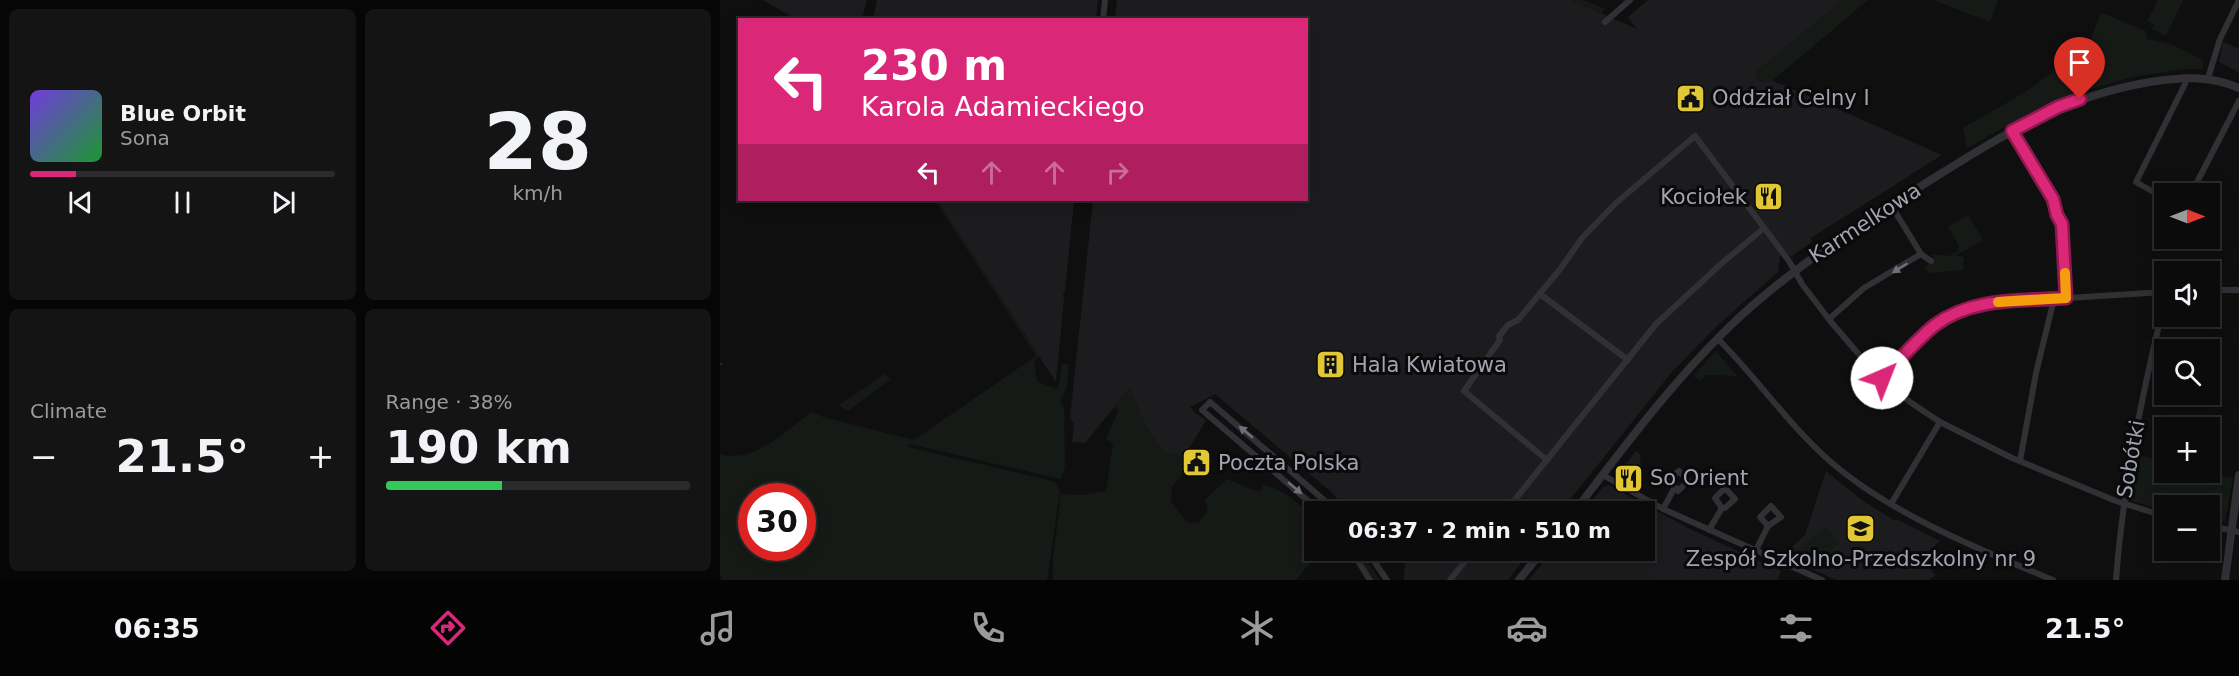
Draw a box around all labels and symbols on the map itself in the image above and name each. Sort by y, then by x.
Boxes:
pin [2054,37,2105,99]
public building icon: Oddział Celny I [1675,82,1707,114]
place label: Oddział Celny I [1712,86,1870,110]
street label: Karmelkowa [1805,178,1925,268]
restaurant icon: Kociołek [1752,181,1784,213]
north arrow [2154,183,2220,249]
place label: Kociołek [1660,185,1748,209]
one-way arrow [1892,262,1908,273]
position arrow [1850,346,1914,410]
building icon: Hala Kwiatowa [1315,349,1347,381]
place label: Hala Kwiatowa [1352,353,1507,377]
street label: Sobótki [2112,418,2150,500]
one-way arrow [1238,426,1254,439]
public building icon: Poczta Polska [1181,447,1213,479]
place label: Poczta Polska [1218,451,1359,475]
restaurant icon: So Orient [1613,462,1645,494]
place label: So Orient [1650,466,1748,490]
one-way arrow [1287,481,1302,494]
speed limit sign: 30 [738,483,816,561]
school or university icon: Zespół Szkolno-Przedszkolny nr 9 [1845,512,1877,544]
place label: Zespół Szkolno-Przedszkolny nr 9 [1686,547,2036,571]

